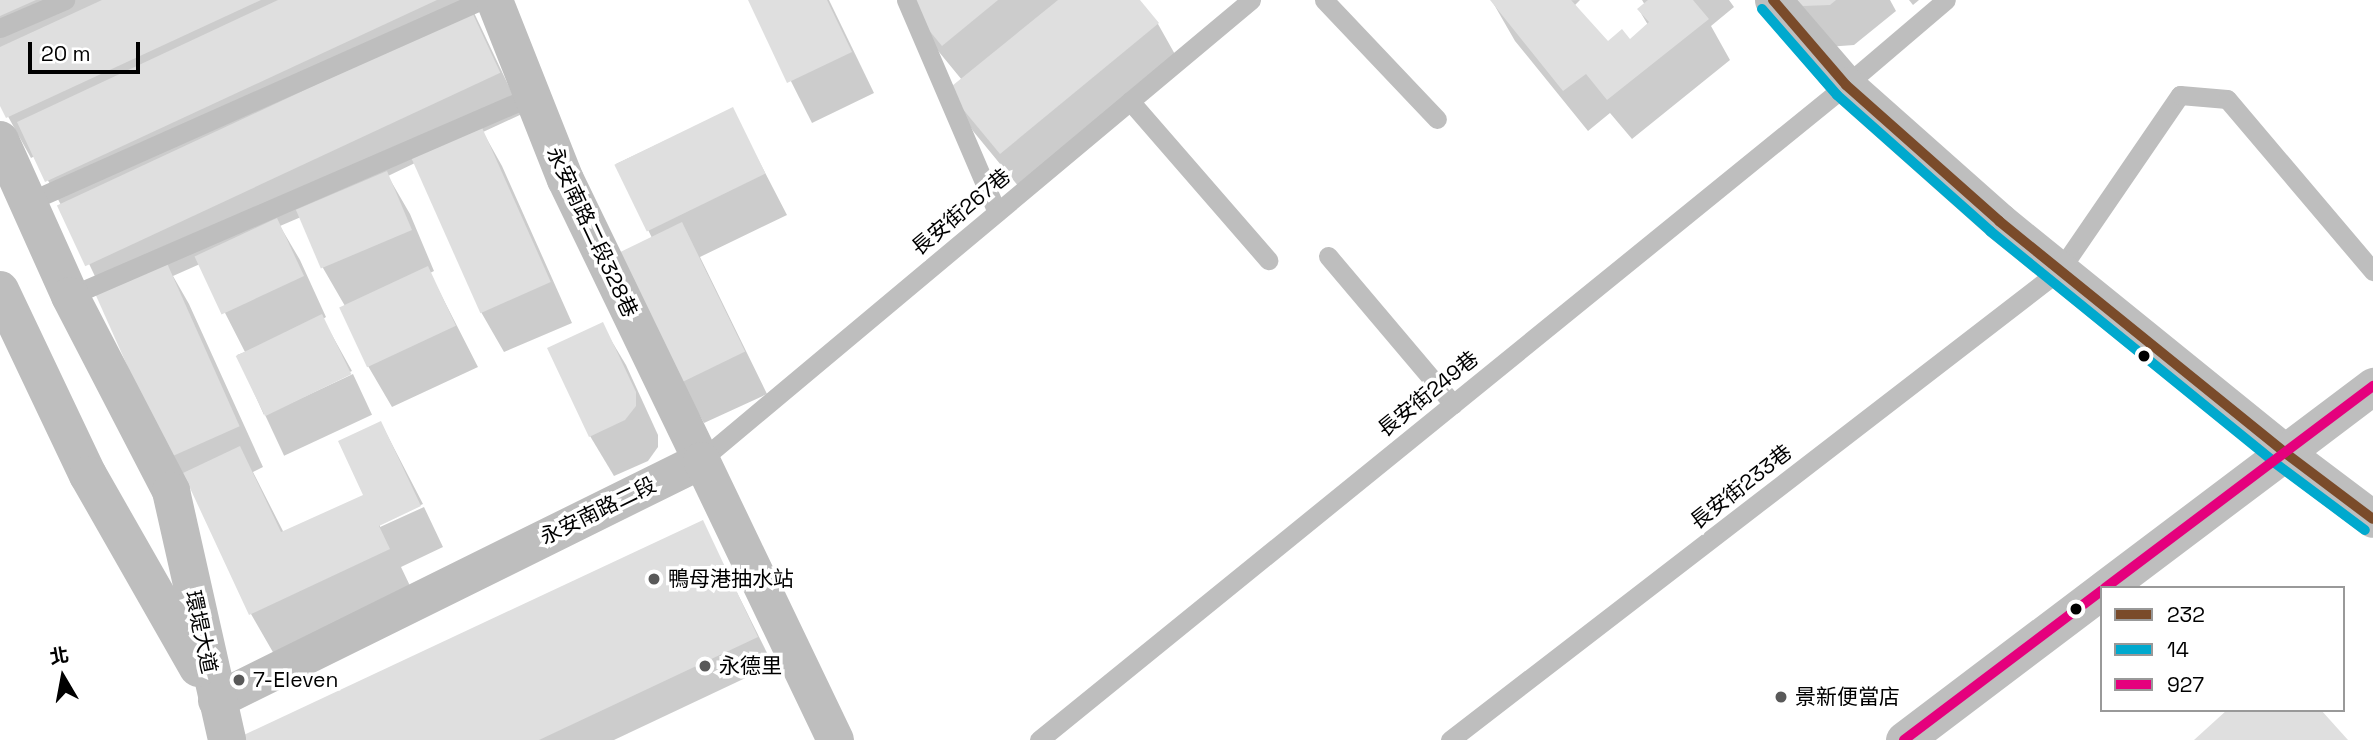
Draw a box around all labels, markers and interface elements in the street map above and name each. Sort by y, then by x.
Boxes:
scale bar [32,28,144,72]
text: 20 m [41,40,91,67]
street label: 永安南路二段328巷 [541,143,643,321]
street label: 長安街267巷 [907,163,1015,261]
street label: 長安街249巷 [1373,346,1483,442]
unlabelled marker [2137,349,2151,363]
street label: 長安街233巷 [1685,440,1797,534]
street label: 永安南路二段 [536,472,660,550]
place label: 鴨母港抽水站 [668,566,794,592]
marker: 鴨母港抽水站 [646,571,662,587]
legend [2100,586,2345,712]
street label: 環堤大道 [180,588,222,676]
text: 232 [2167,601,2205,628]
unlabelled marker [2069,602,2083,616]
text: 14 [2167,636,2189,663]
north arrow [28,642,98,712]
text: 北 [48,642,71,670]
place label: 永德里 [719,653,782,679]
marker: 永德里 [697,658,713,674]
place label: 7-Eleven [253,667,338,693]
text: 927 [2167,671,2204,698]
marker: 7-Eleven [231,672,247,688]
place label: 景新便當店 [1795,684,1900,710]
marker: 景新便當店 [1773,689,1789,705]

